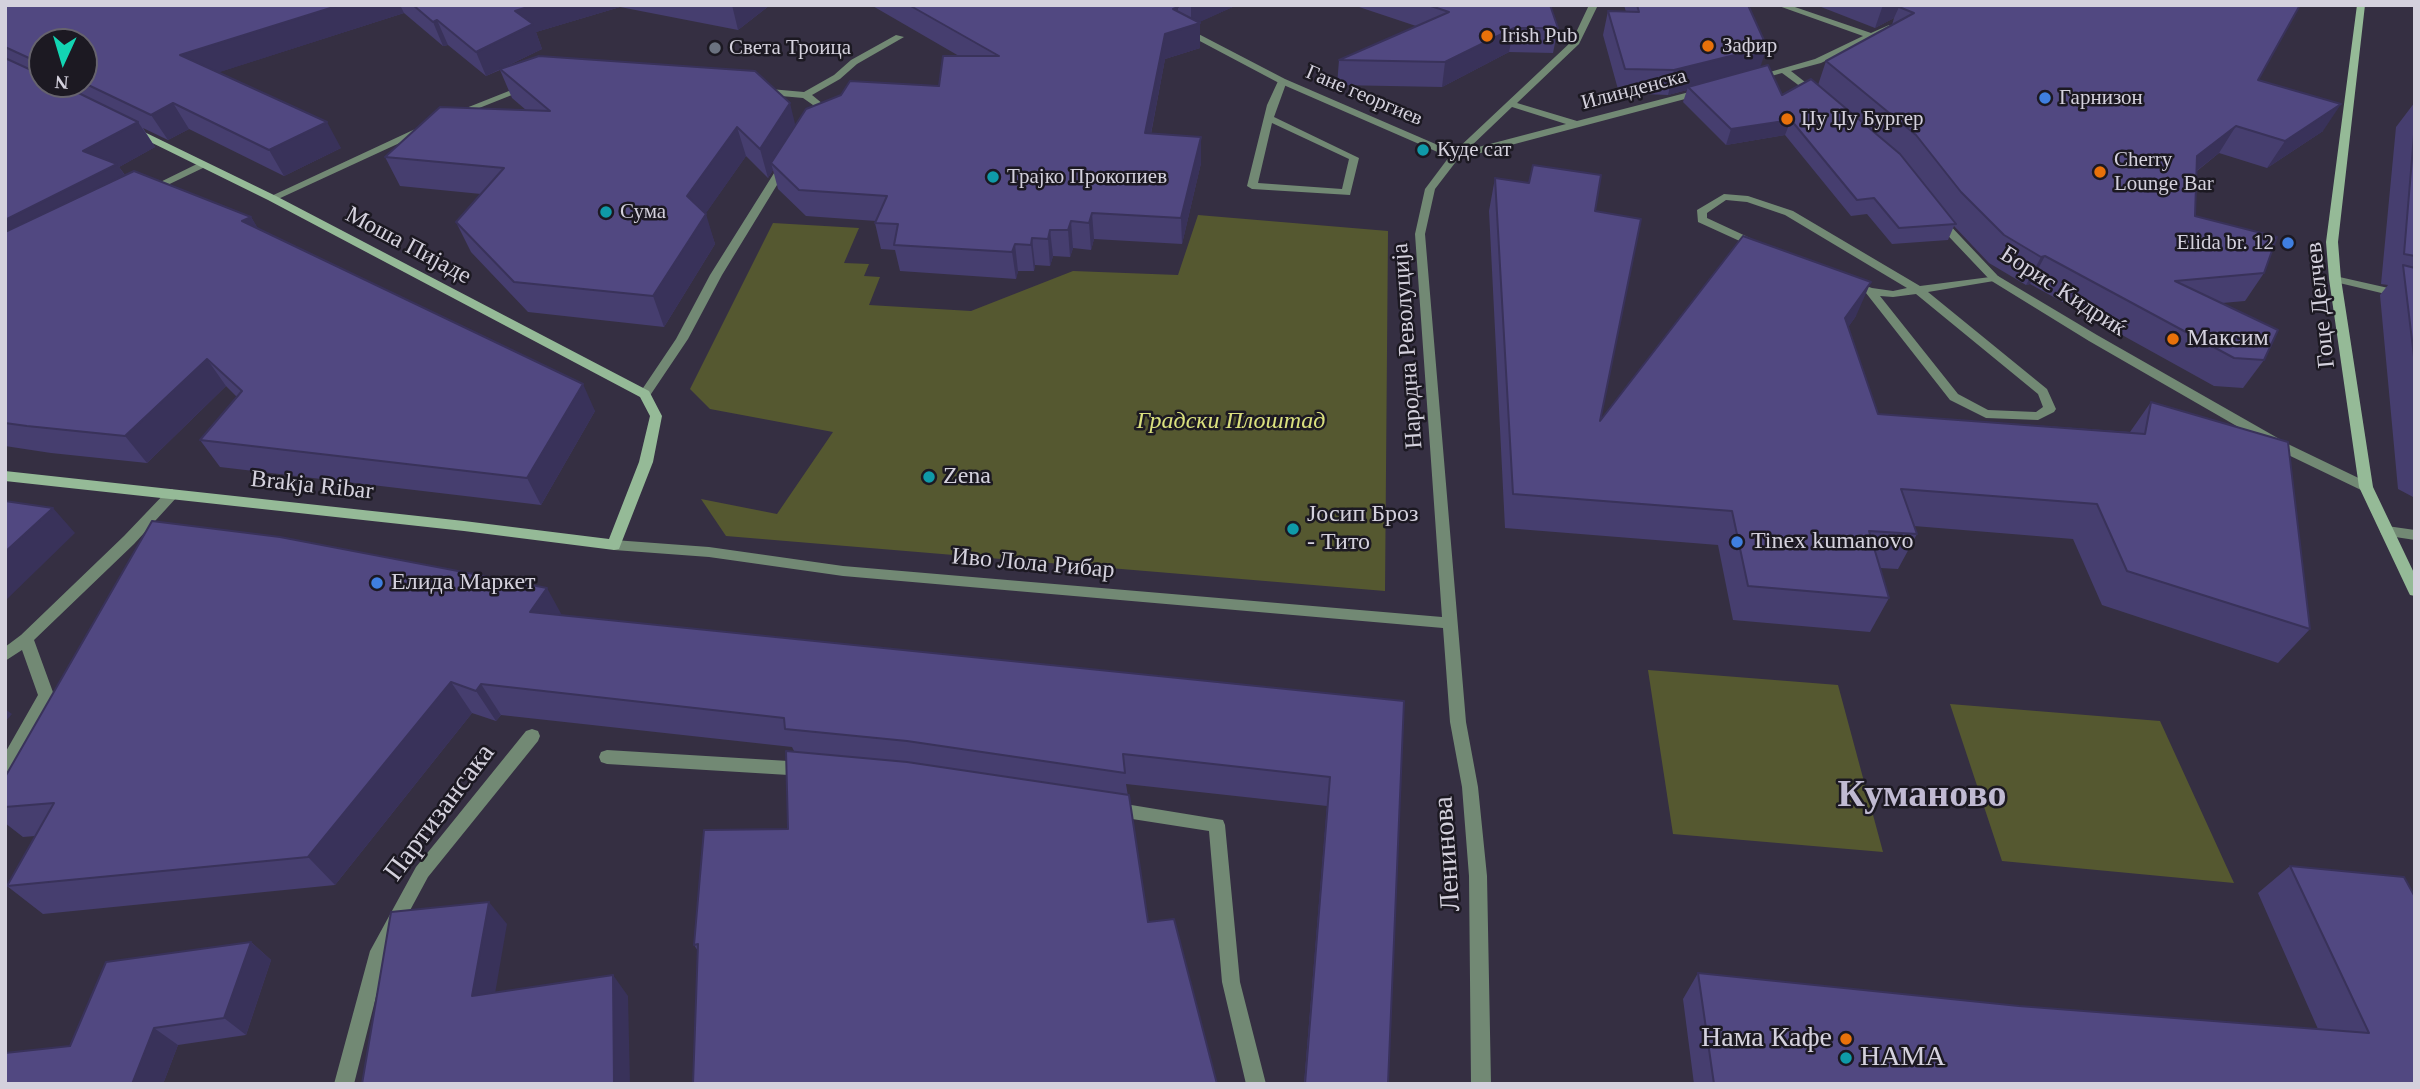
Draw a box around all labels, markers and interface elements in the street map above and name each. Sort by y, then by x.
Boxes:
place label: Irish Pub [1501,23,1578,49]
north arrow [28,28,98,98]
marker: Irish Pub [1479,28,1495,44]
place label: Зафир [1722,33,1777,59]
place label: Света Троица [729,35,850,61]
marker: Зафир [1700,38,1716,54]
marker: Света Троица [707,40,723,56]
street label: Гане георгиев [1302,60,1426,132]
street label: Илинденска [1579,64,1689,116]
text: N [54,71,69,93]
place label: Гарнизон [2059,85,2143,111]
marker: Гарнизон [2037,90,2053,106]
place label: Џу Џу Бургер [1801,106,1922,132]
marker: Џу Џу Бургер [1779,111,1795,127]
place label: Куде сат [1437,137,1511,163]
marker: Куде сат [1415,142,1431,158]
place label: Cherry Lounge Bar [2114,147,2214,197]
place label: Трајко Прокопиев [1007,164,1166,190]
marker: Cherry Lounge Bar [2092,164,2108,180]
marker: Трајко Прокопиев [985,169,1001,185]
place label: Сума [620,199,666,225]
street label: Моша Пијаде [341,201,475,291]
marker: Сума [598,204,614,220]
place label: Elida br. 12 [2176,230,2274,256]
marker: Elida br. 12 [2280,235,2296,251]
street label: Борис Кидриќ [1995,241,2131,343]
street label: Гоце Делчев [2300,241,2342,369]
street label: Народна Револуција [1386,242,1430,450]
place label: Максим [2187,325,2269,353]
marker: Максим [2165,331,2181,347]
park label: Градски Плоштад [1137,408,1325,436]
place label: Zena [943,463,993,491]
street label: Brakja Ribar [250,465,374,507]
marker: Zena [921,469,937,485]
place label: Јосип Броз - Тито [1307,501,1418,557]
marker: Јосип Броз - Тито [1285,521,1301,537]
place label: Tinex kumanovo [1751,528,1916,556]
marker: Tinex kumanovo [1729,534,1745,550]
street label: Иво Лола Рибар [951,543,1115,585]
place label: Елида Маркет [391,569,535,597]
marker: Елида Маркет [369,575,385,591]
street label: Партизансака [378,738,502,888]
district label: Куманово [1838,773,2006,819]
street label: Ленинова [1427,795,1469,913]
place label: Нама Кафе [1702,1022,1832,1056]
marker: Нама Кафе [1838,1031,1854,1047]
place label: НАМА [1860,1041,1946,1075]
marker: НАМА [1838,1050,1854,1066]

